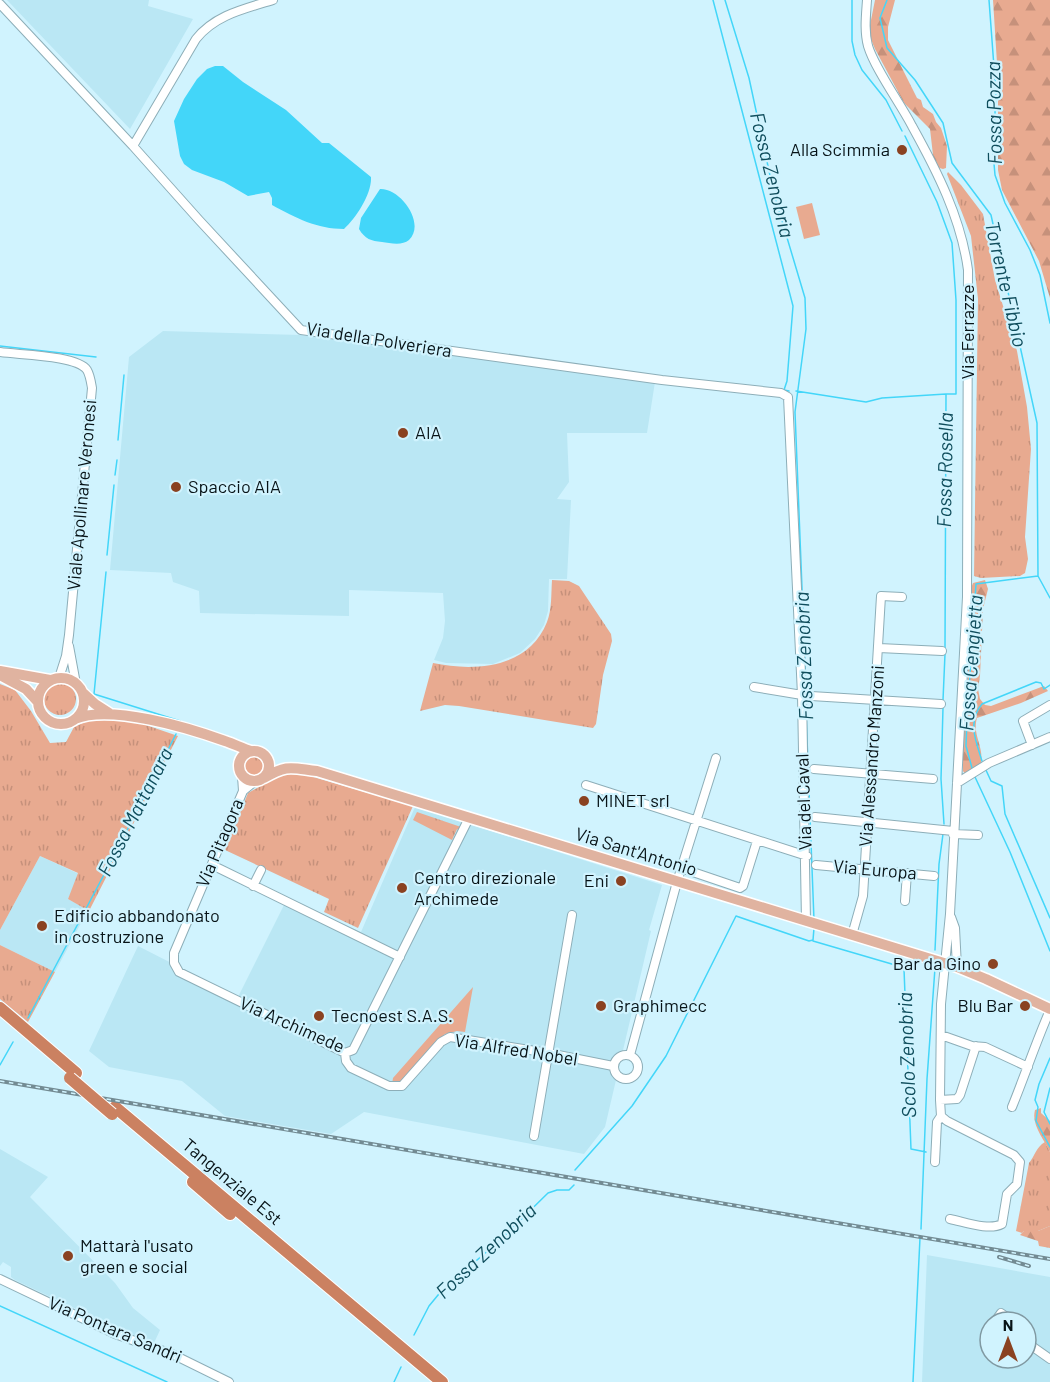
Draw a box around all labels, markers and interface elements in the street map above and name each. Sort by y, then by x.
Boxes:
water label: Fossa Pozza [980,61,1006,165]
water label: Fossa Zenobria [746,109,800,240]
place label: Alla Scimmia [790,138,890,160]
marker: Alla Scimmia [895,143,909,157]
water label: Torrente Fibbio [981,218,1033,349]
street label: Via Ferrazze [956,285,978,379]
street label: Via della Polveriera [305,317,454,361]
street label: Viale Apollinare Veronesi [62,399,100,591]
water label: Fossa Rosella [931,412,957,528]
place label: AIA [415,421,442,443]
marker: AIA [396,426,410,440]
place label: Spaccio AIA [188,475,281,497]
marker: Spaccio AIA [169,480,183,494]
water label: Fossa Zenobria [789,591,817,721]
water label: Fossa Cengietta [953,594,987,732]
street label: Via Alessandro Manzoni [854,664,888,847]
water label: Fossa Mattanara [91,743,177,880]
street label: Via del Caval [790,753,816,851]
place label: MINET srl [596,789,670,811]
marker: MINET srl [577,794,591,808]
street label: Via Pitagora [191,795,248,890]
street label: Via Sant'Antonio [573,822,700,880]
street label: Via Europa [832,854,918,884]
place label: Centro direzionale Archimede [414,866,556,909]
place label: Eni [584,869,609,891]
marker: Eni [614,874,628,888]
marker: Centro direzionale Archimede [395,881,409,895]
place label: Edificio abbandonato in costruzione [54,904,220,947]
marker: Edificio abbandonato in costruzione [35,919,49,933]
place label: Bar da Gino [893,952,981,974]
marker: Bar da Gino [986,957,1000,971]
street label: Via Archimede [236,991,348,1057]
water label: Scolo Zenobria [892,992,920,1118]
place label: Graphimecc [613,994,707,1016]
place label: Blu Bar [957,994,1013,1016]
marker: Graphimecc [594,999,608,1013]
marker: Blu Bar [1018,999,1032,1013]
place label: Tecnoest S.A.S. [331,1004,453,1026]
marker: Tecnoest S.A.S. [312,1009,326,1023]
street label: Via Alfred Nobel [453,1028,579,1070]
street label: Tangenziale Est [178,1133,287,1229]
water label: Fossa Zenobria [430,1198,541,1303]
place label: Mattarà l'usato green e social [80,1234,194,1277]
marker: Mattarà l'usato green e social [61,1249,75,1263]
street label: Via Pontara Sandri [45,1291,186,1367]
north arrow [978,1310,1038,1370]
text: N [1003,1315,1013,1334]

